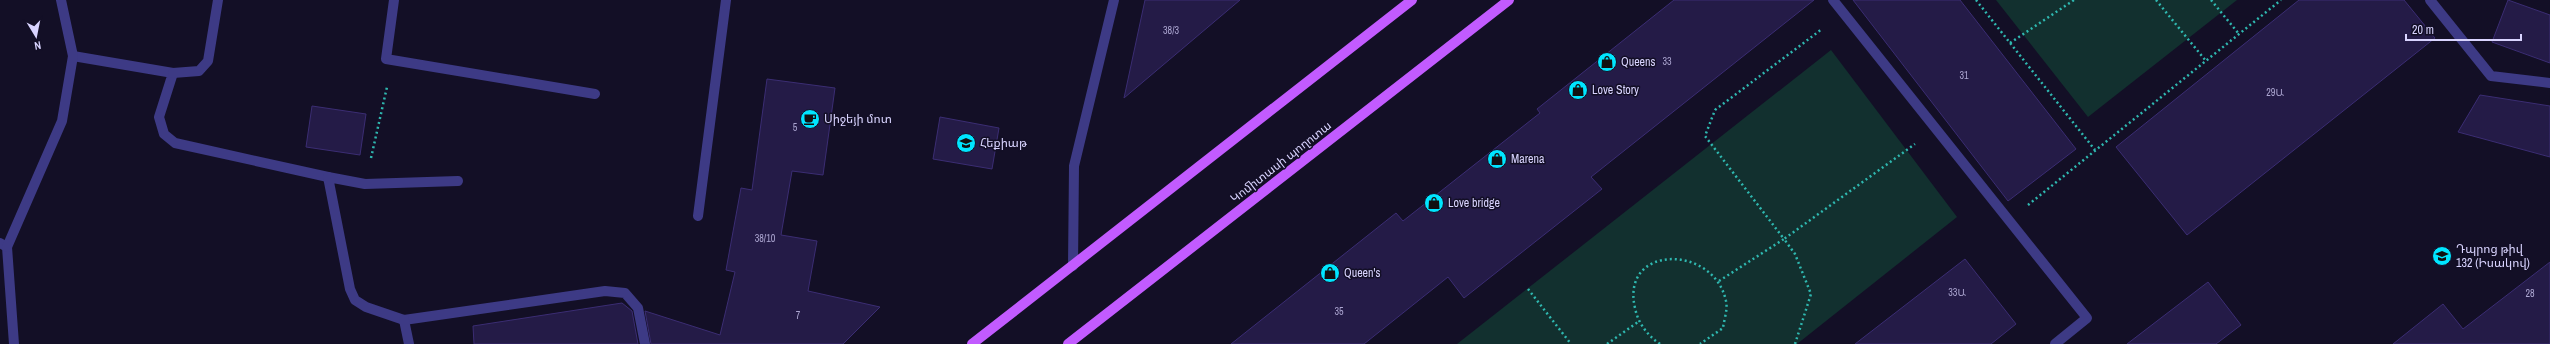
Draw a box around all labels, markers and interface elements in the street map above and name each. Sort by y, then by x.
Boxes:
north arrow [16,16,56,56]
scale bar [2406,16,2521,42]
text: 20 m [2412,22,2434,38]
house number: 38/3 [1163,24,1179,37]
text: N [33,38,42,53]
shop icon: Queens [1596,51,1618,73]
place label: Queens [1621,54,1656,70]
house number: 33 [1662,55,1672,68]
house number: 31 [1959,69,1969,82]
shop icon: Love Story [1567,79,1589,101]
place label: Love Story [1592,82,1639,98]
house number: 29Ա [2266,86,2284,99]
cafe icon: Սիջեյի մոտ [799,108,821,130]
place label: Սիջեյի մոտ [824,111,892,127]
street label: Կոմիտասի պողոտա [1227,118,1335,206]
house number: 5 [793,121,798,134]
school or university icon: Հեքիաթ [955,132,977,154]
place label: Հեքիաթ [980,135,1028,151]
shop icon: Marena [1486,148,1508,170]
place label: Marena [1511,151,1545,167]
shop icon: Love bridge [1423,192,1445,214]
place label: Love bridge [1448,195,1500,211]
house number: 38/10 [755,232,776,245]
place label: Դպրոց թիվ 132 (Իսակով) [2456,241,2530,271]
school or university icon: Դպրոց թիվ 132 (Իսակով) [2431,245,2453,267]
shop icon: Queen's [1319,262,1341,284]
place label: Queen's [1344,265,1380,281]
house number: 33Ա [1948,286,1966,299]
house number: 28 [2525,287,2535,300]
house number: 35 [1334,305,1344,318]
house number: 7 [796,309,801,322]

